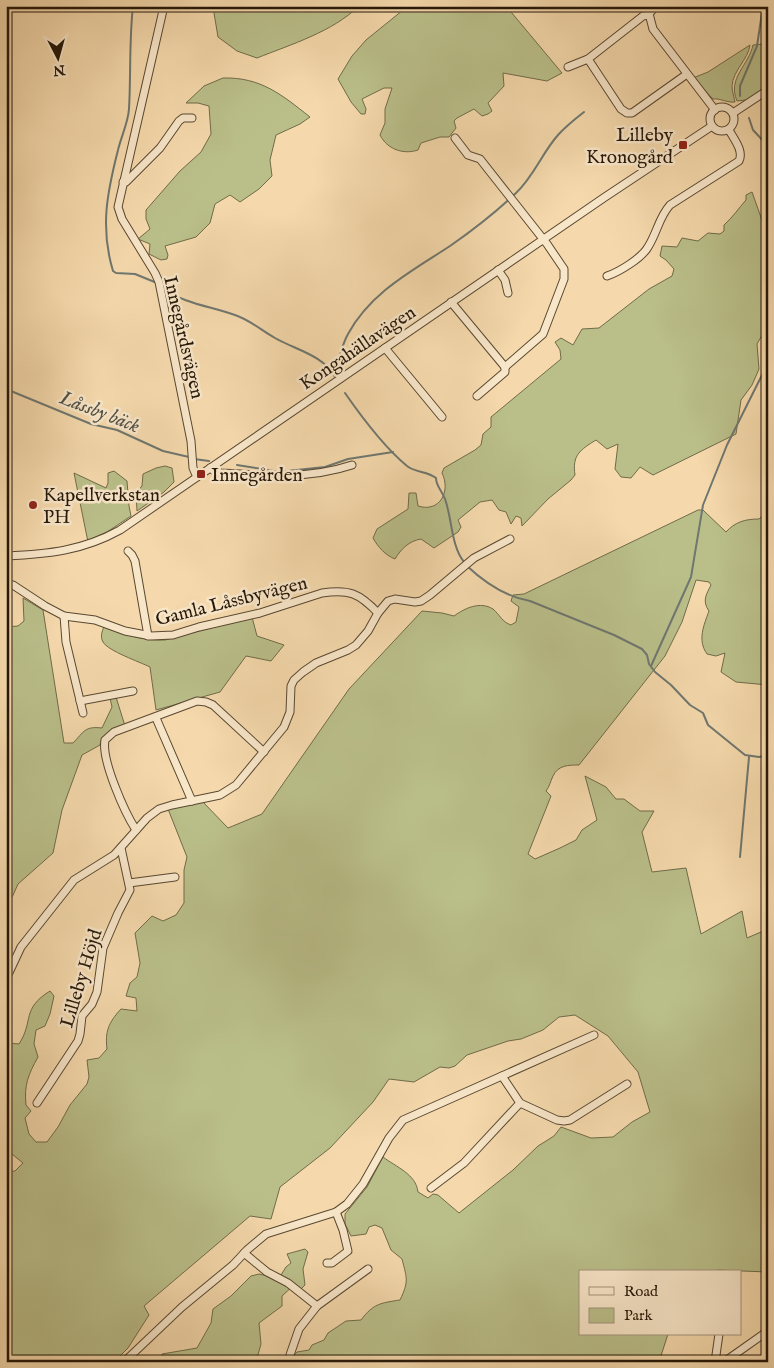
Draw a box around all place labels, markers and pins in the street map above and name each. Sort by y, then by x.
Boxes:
place label: Lilleby Kronogård [586,124,674,170]
marker: Lilleby Kronogård [677,139,689,151]
place label: Innegården [211,464,303,488]
marker: Innegården [195,468,207,480]
place label: Kapellverkstan PH [43,484,160,530]
marker: Kapellverkstan PH [27,499,39,511]

